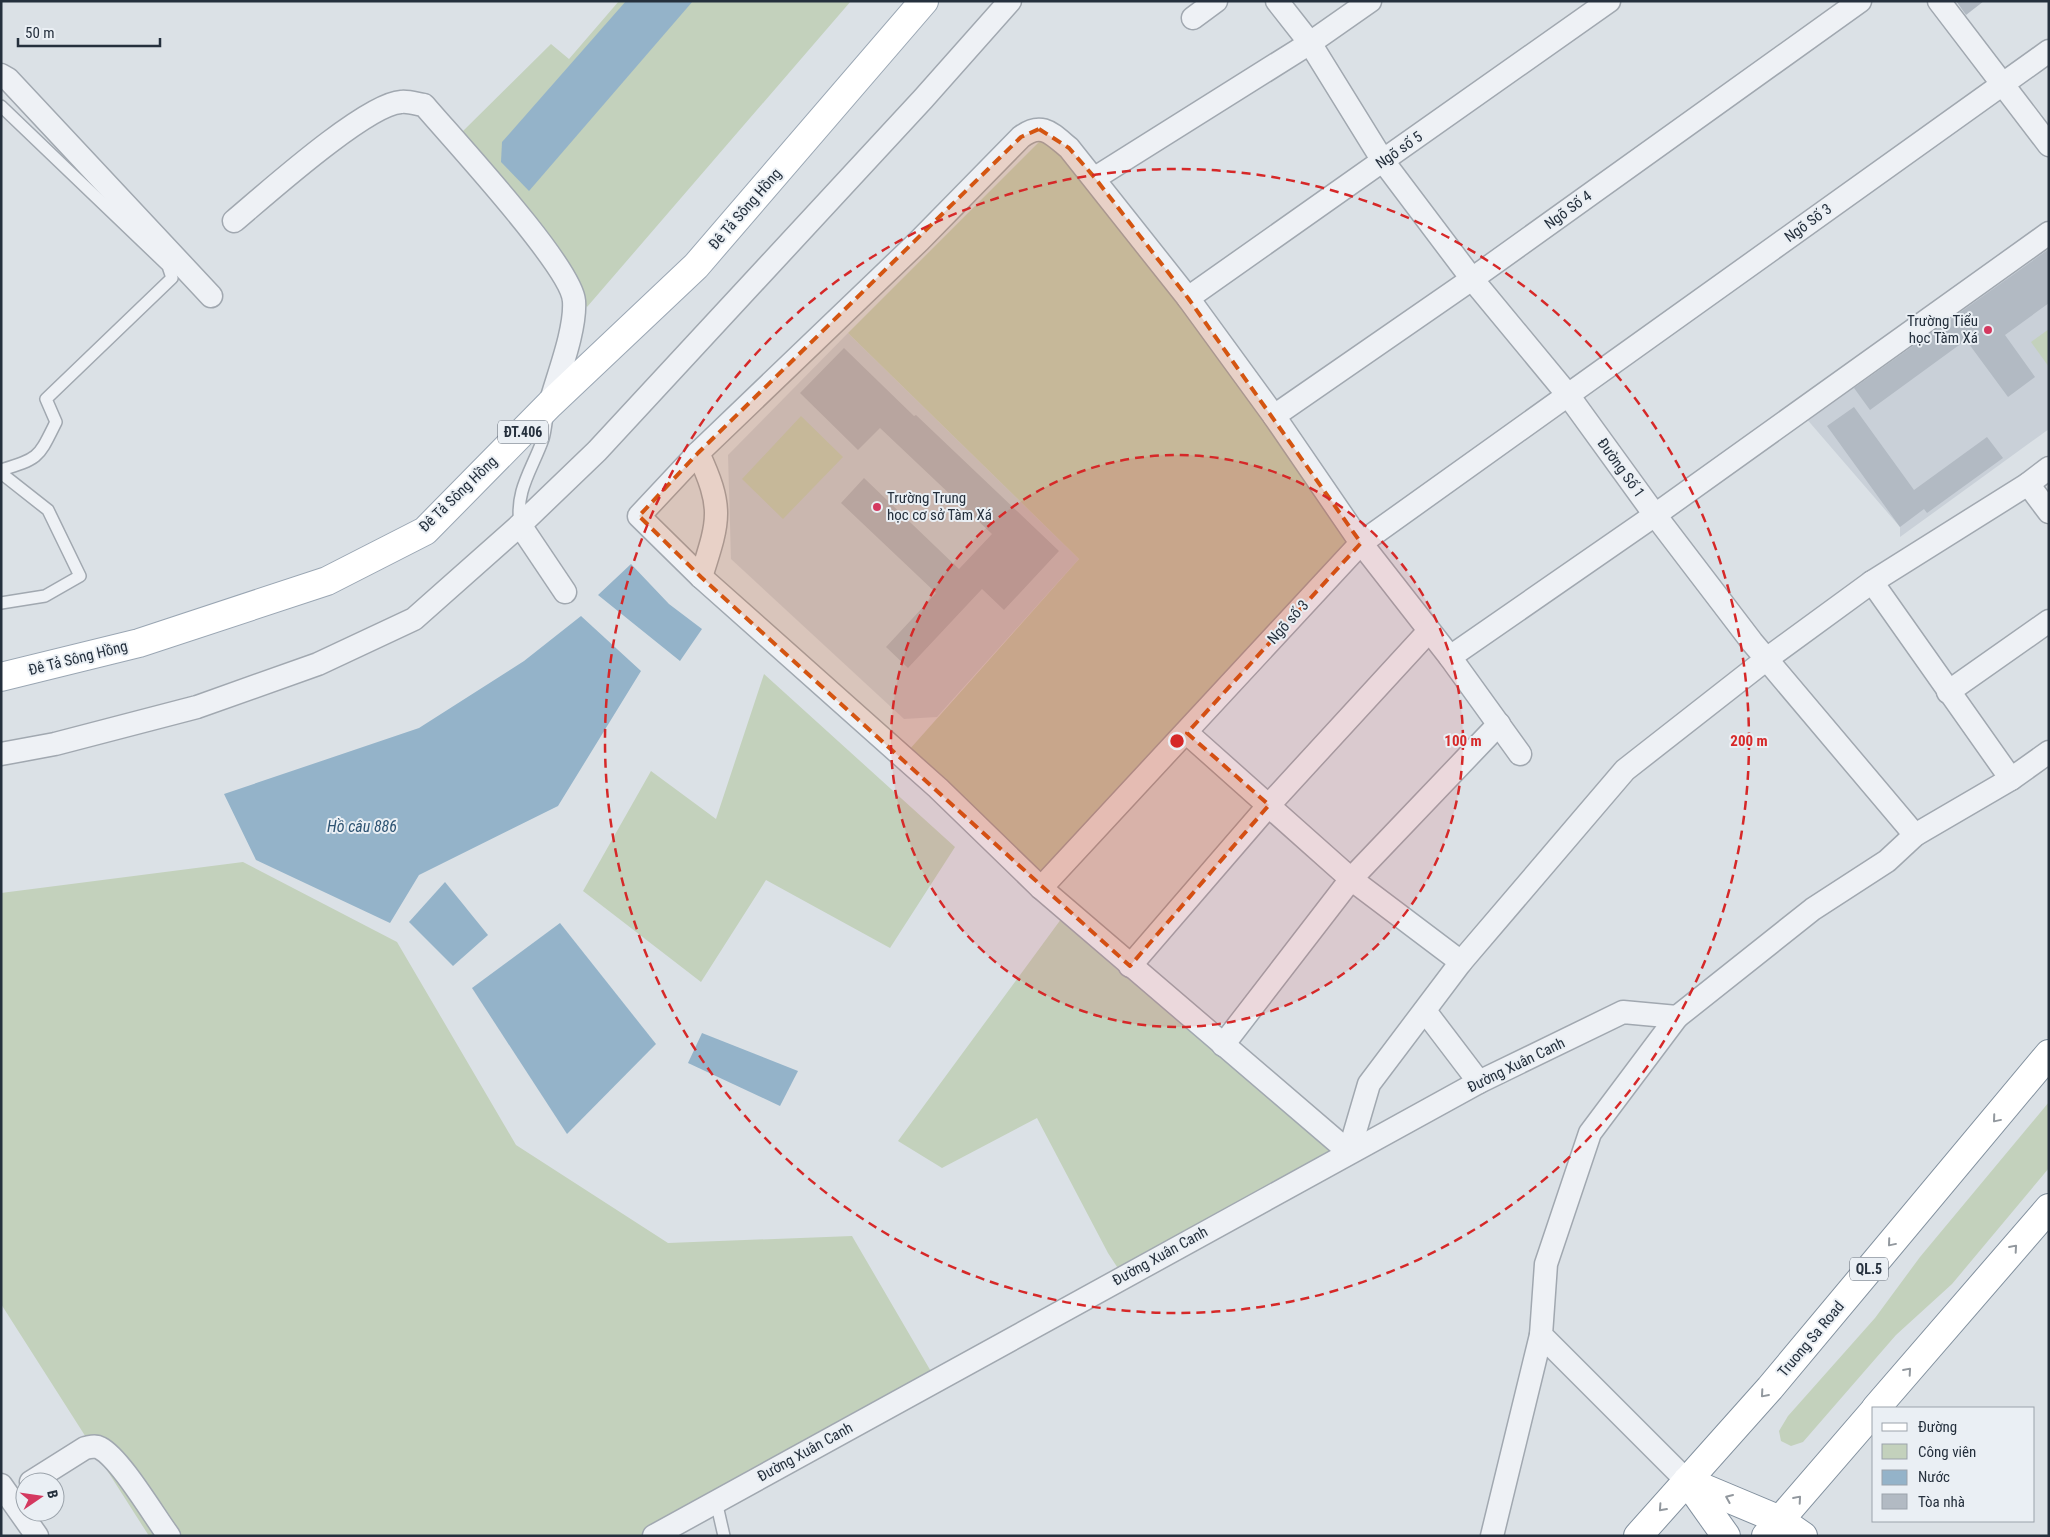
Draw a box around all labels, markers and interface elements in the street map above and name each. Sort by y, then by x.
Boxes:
scale bar [18,15,160,47]
text: 50 m [25,24,55,42]
street label: Ngõ số 5 [1372,127,1426,173]
street label: Đê Tả Sông Hồng [705,165,785,253]
street label: Ngõ Số 4 [1541,187,1595,233]
street label: Ngõ Số 3 [1781,200,1835,246]
place label: Trường Tiểu học Tàm Xá [1907,312,1978,347]
marker: Trường Tiểu học Tàm Xá [1982,324,1994,336]
road number: ĐT.406 [498,421,548,444]
street label: Đường Số 1 [1593,435,1649,501]
street label: Đê Tả Sông Hồng [415,452,501,536]
place label: Trường Trung học cơ sở Tàm Xá [887,489,992,524]
marker: Trường Trung học cơ sở Tàm Xá [871,501,883,513]
street label: Ngõ số 3 [1264,596,1312,648]
street label: Đê Tả Sông Hồng [27,637,129,679]
centre of rings [1168,732,1186,750]
text: 100 m [1444,732,1482,750]
text: 200 m [1730,732,1768,750]
water label: Hồ câu 886 [327,817,397,836]
street label: Đường Xuân Canh [1464,1034,1568,1096]
one-way arrow [1993,1113,2002,1122]
street label: Đường Xuân Canh [1109,1222,1211,1290]
one-way arrow [1888,1238,1897,1247]
one-way arrow [2008,1245,2017,1254]
road number: QL.5 [1850,1258,1888,1280]
street label: Truong Sa Road [1774,1297,1848,1381]
one-way arrow [1902,1368,1911,1377]
one-way arrow [1760,1389,1769,1398]
legend [1872,1407,2035,1522]
street label: Đường Xuân Canh [754,1418,856,1486]
text: Đường [1918,1418,1957,1436]
text: Công viên [1918,1443,1976,1461]
text: Nước [1918,1468,1950,1486]
north arrow [15,1472,65,1522]
text: B [44,1488,61,1500]
text: Tòa nhà [1918,1493,1965,1511]
one-way arrow [1725,1494,1734,1505]
one-way arrow [1792,1496,1800,1505]
one-way arrow [1659,1503,1668,1512]

